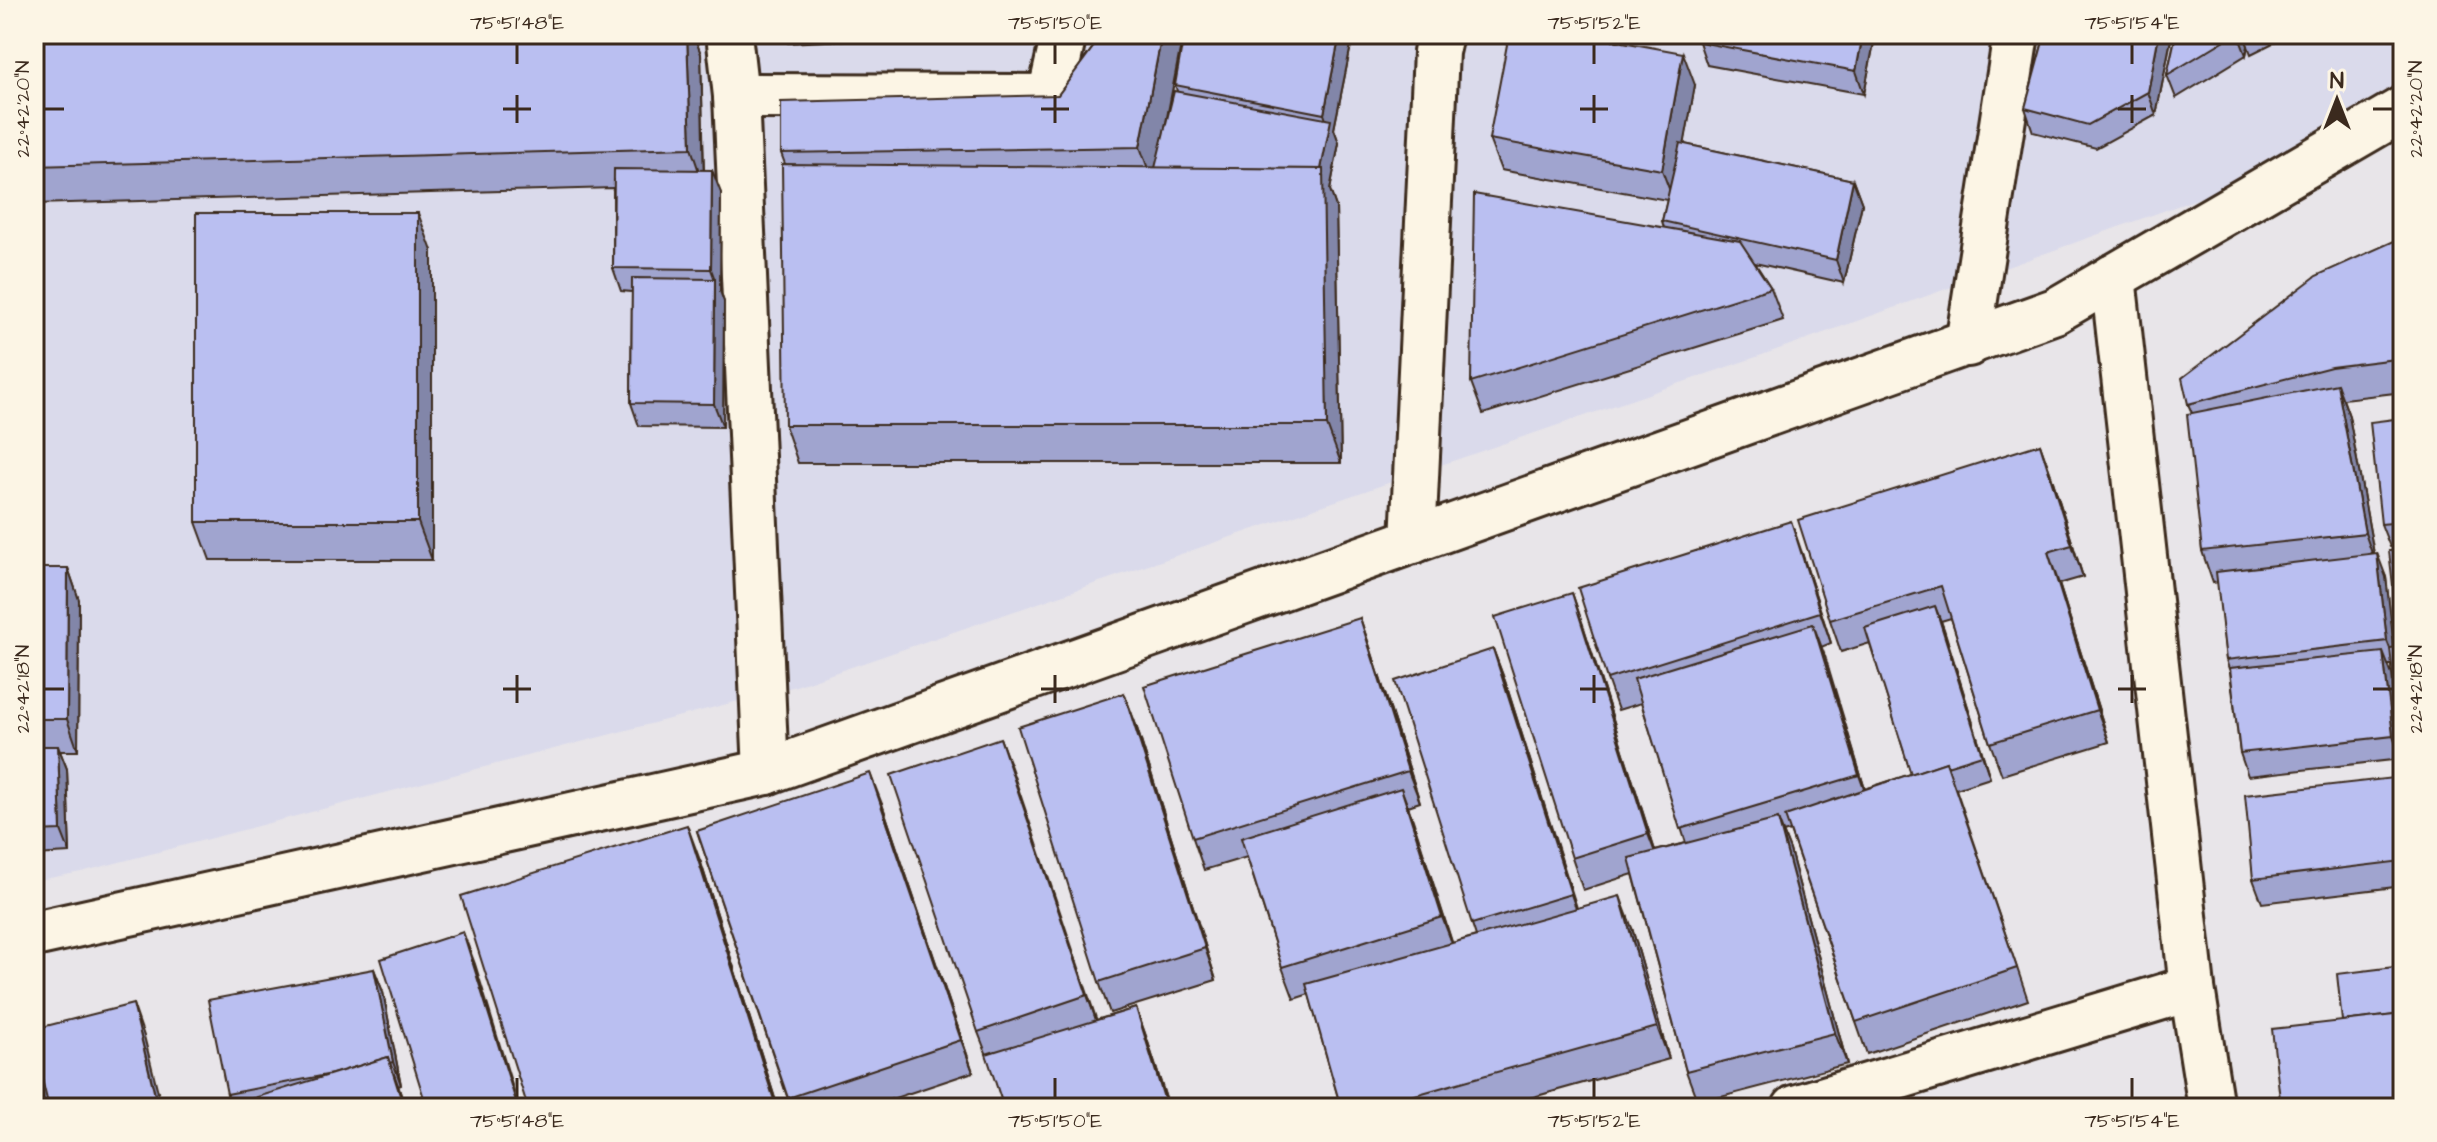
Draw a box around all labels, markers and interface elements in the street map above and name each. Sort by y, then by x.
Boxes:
text: 75°51'48"E [470,9,564,37]
text: 75°51'50"E [1008,9,1102,37]
text: 75°51'52"E [1548,9,1641,37]
text: 75°51'54"E [2084,9,2180,37]
north arrow [2297,60,2377,140]
text: 22°42'20"N [9,61,37,157]
text: 22°42'20"N [2402,61,2430,157]
text: N [2330,66,2344,97]
text: 22°42'18"N [9,645,37,733]
text: 22°42'18"N [2402,645,2430,733]
text: 75°51'48"E [470,1107,564,1135]
text: 75°51'50"E [1008,1107,1102,1135]
text: 75°51'52"E [1548,1107,1641,1135]
text: 75°51'54"E [2084,1107,2180,1135]

